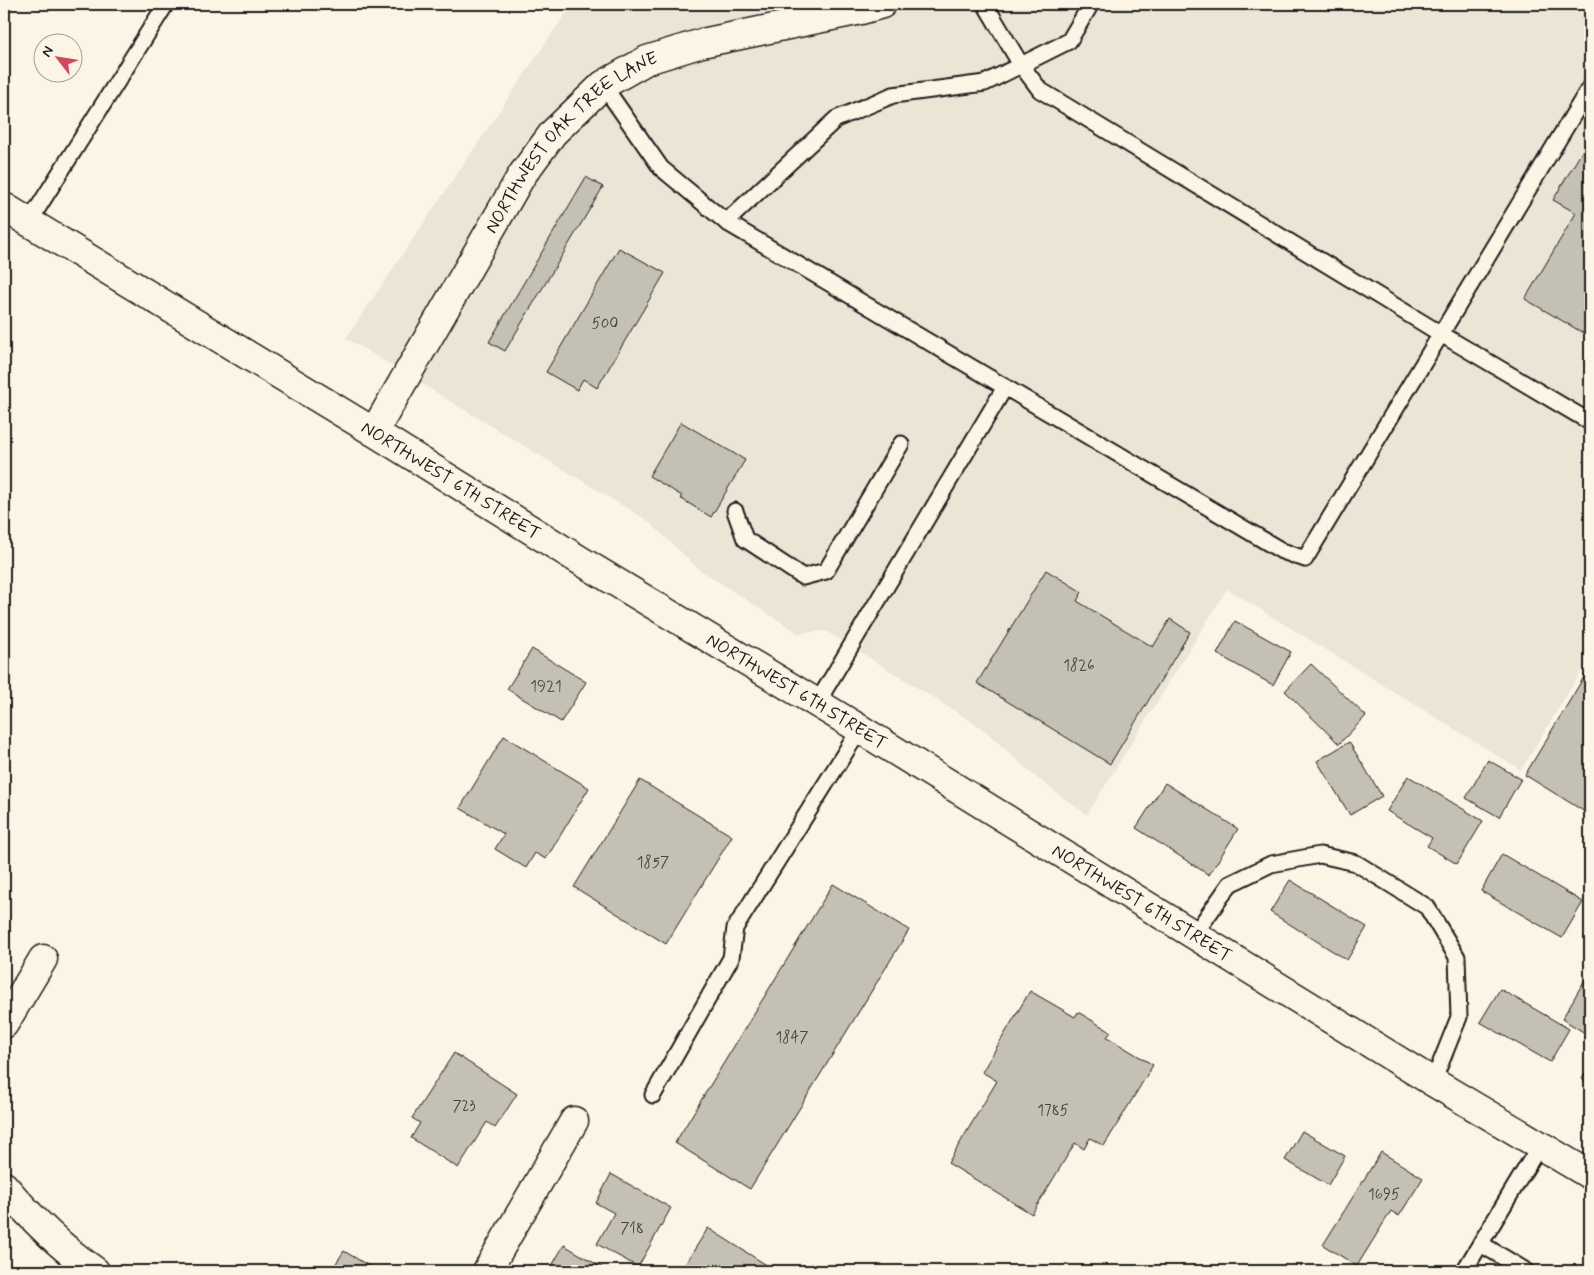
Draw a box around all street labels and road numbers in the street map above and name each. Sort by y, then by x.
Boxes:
street label: NORTHWEST OAK TREE LANE [480,47,660,238]
street label: NORTHWEST 6TH STREET [356,416,545,546]
street label: NORTHWEST 6TH STREET [701,628,891,756]
street label: NORTHWEST 6TH STREET [1047,839,1236,968]

